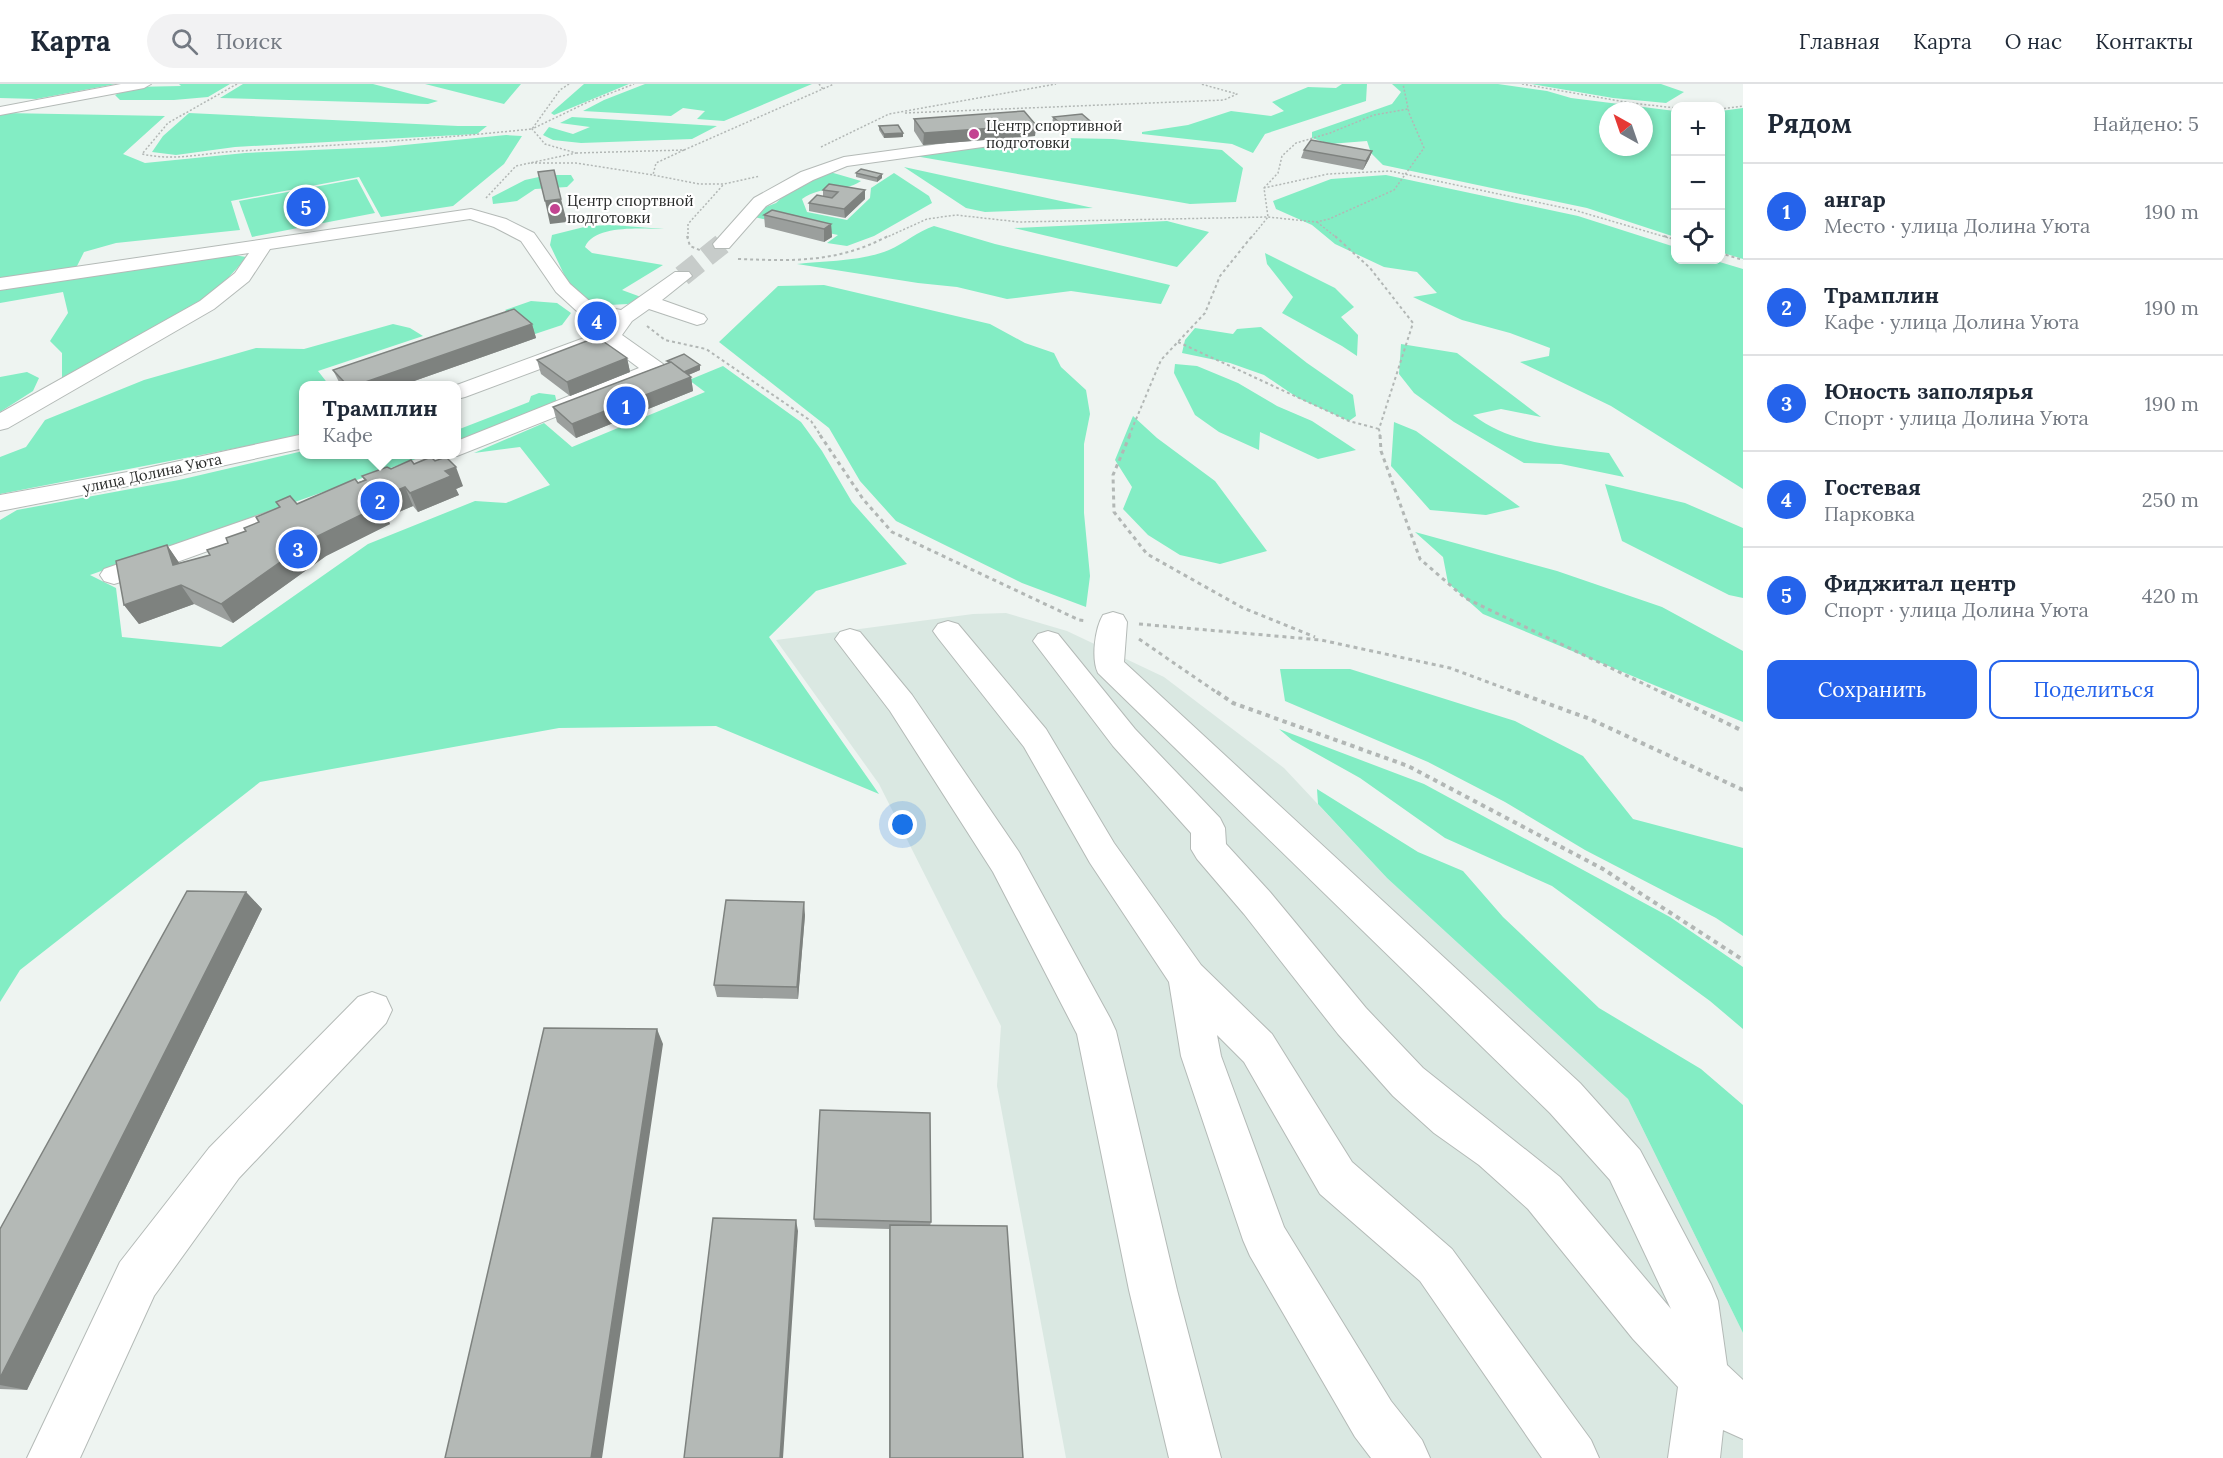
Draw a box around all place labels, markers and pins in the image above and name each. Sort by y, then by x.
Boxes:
place label: Центр спортивной подготовки [986,116,1122,152]
marker: Центр спортивной подготовки [967,127,981,141]
pin: 5 [286,184,326,230]
place label: Центр спортвной подготовки [567,191,694,227]
marker: Центр спортвной подготовки [548,202,562,216]
pin: 4 [578,298,616,344]
pin: 1 [606,384,646,428]
pin: 2 [360,478,400,524]
pin: 3 [278,526,318,572]

